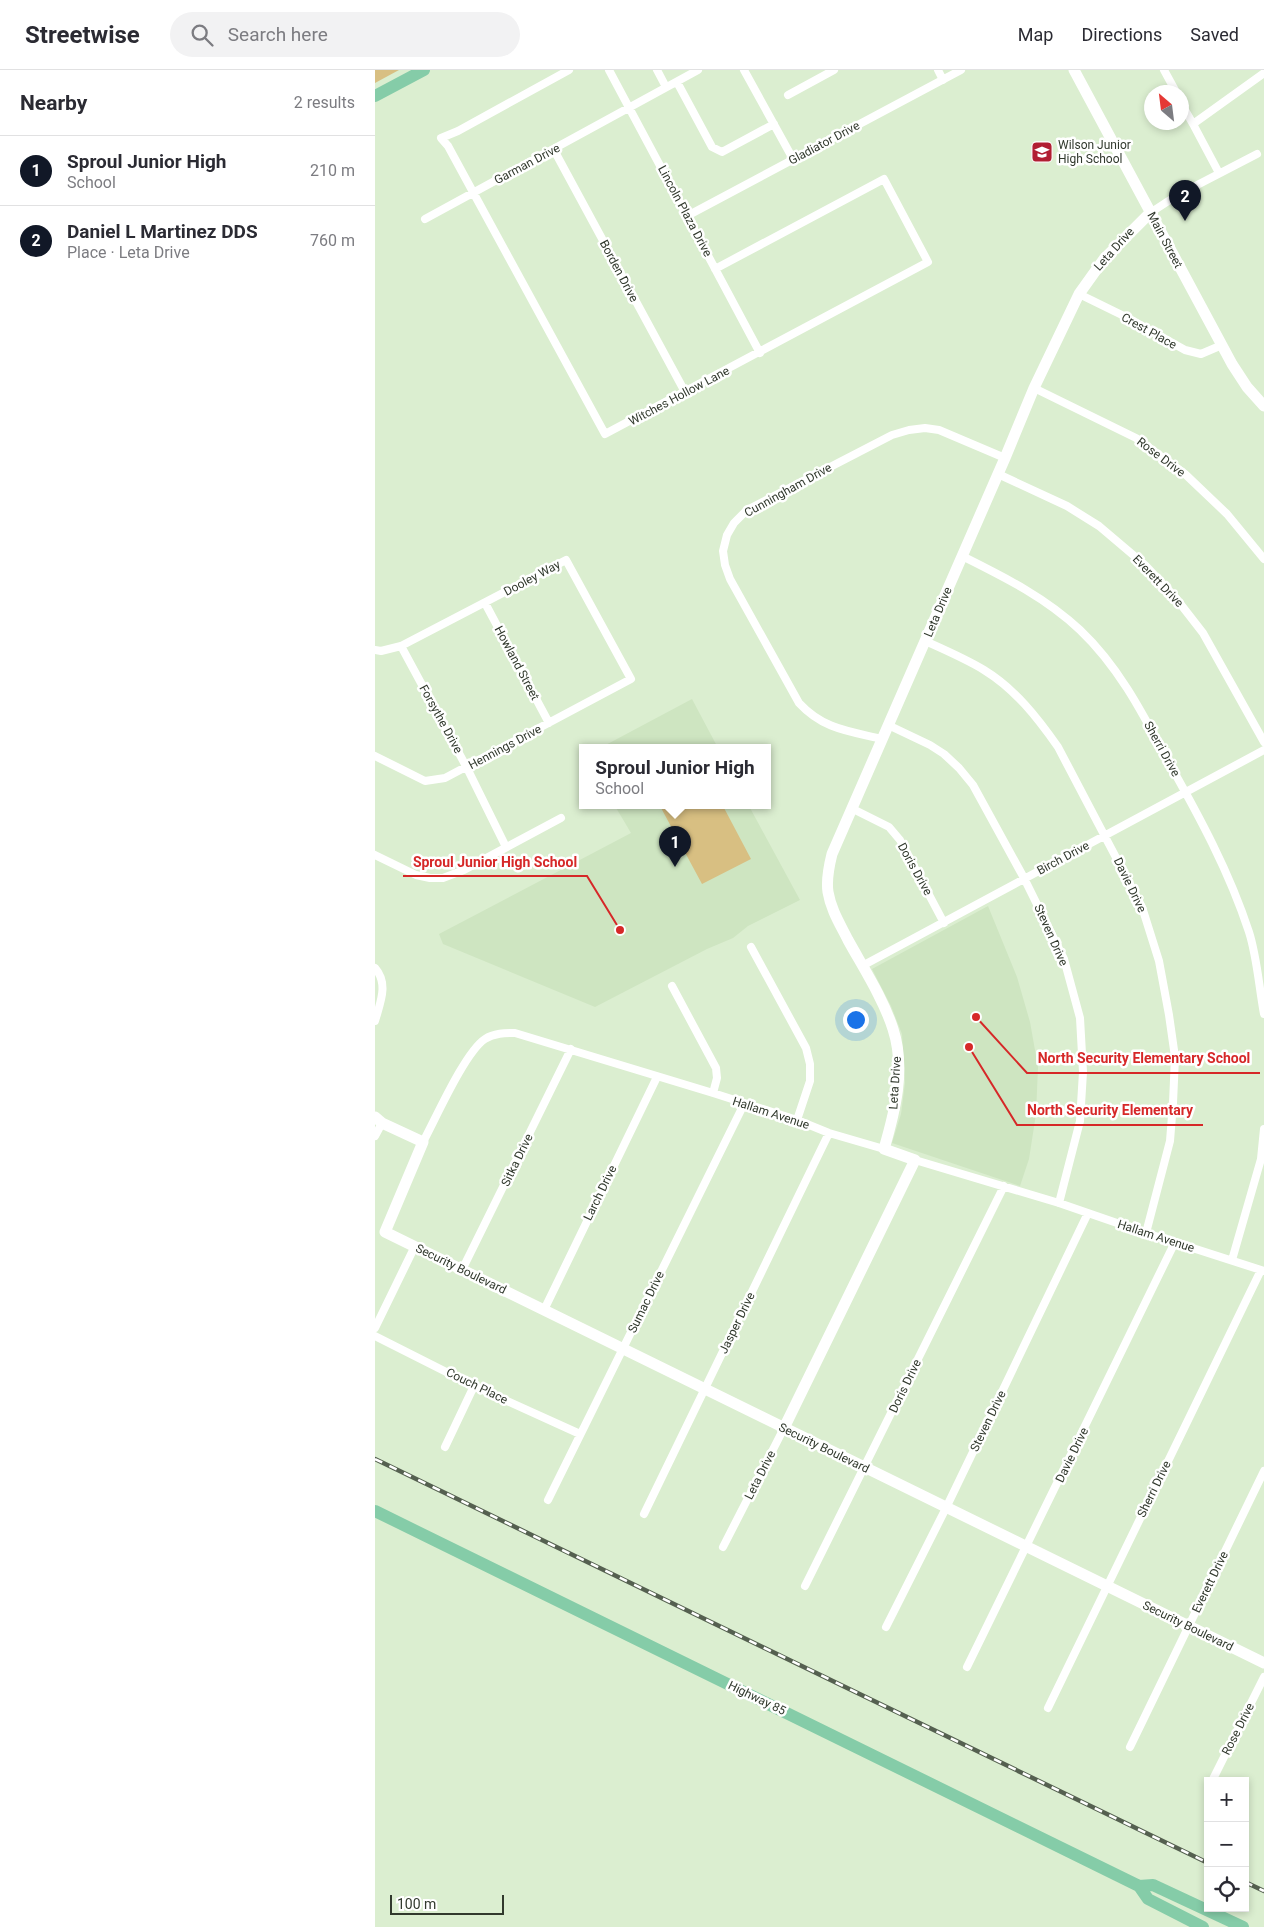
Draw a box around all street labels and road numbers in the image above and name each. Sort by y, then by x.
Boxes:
street label: Gladiator Drive [786,118,862,168]
street label: Garman Drive [492,141,562,187]
street label: Lincoln Plaza Drive [655,163,715,259]
street label: Main Street [1144,210,1186,270]
street label: Leta Drive [1091,225,1137,273]
street label: Borden Drive [597,238,641,304]
street label: Crest Place [1119,310,1179,352]
street label: Witches Hollow Lane [626,364,732,428]
street label: Rose Drive [1134,434,1188,480]
street label: Cunningham Drive [742,460,834,520]
street label: Everett Drive [1130,552,1186,610]
street label: Dooley Way [501,557,563,599]
street label: Leta Drive [921,585,955,639]
street label: Howland Street [492,624,542,703]
street label: Forsythe Drive [416,682,466,756]
street label: Sherri Drive [1141,719,1183,779]
street label: Hennings Drive [466,722,544,772]
street label: Birch Drive [1034,838,1092,878]
street label: Doris Drive [895,840,935,898]
street label: Davie Drive [1111,855,1149,915]
street label: Steven Drive [1031,902,1071,968]
street label: Leta Drive [886,1056,904,1110]
street label: Hallam Avenue [731,1094,811,1132]
street label: Sitka Drive [498,1132,536,1188]
street label: Larch Drive [581,1163,619,1223]
street label: Hallam Avenue [1116,1217,1196,1255]
street label: Security Boulevard [413,1241,509,1297]
street label: Sumac Drive [625,1269,667,1335]
street label: Jasper Drive [716,1290,758,1356]
street label: Doris Drive [886,1357,924,1415]
street label: Couch Place [444,1365,510,1407]
street label: Steven Drive [967,1388,1009,1454]
street label: Security Boulevard [776,1420,872,1476]
street label: Davie Drive [1053,1425,1091,1485]
street label: Leta Drive [742,1448,778,1502]
street label: Sherri Drive [1134,1458,1174,1520]
street label: Everett Drive [1189,1549,1231,1615]
street label: Security Boulevard [1140,1598,1236,1654]
street label: Highway 85 [726,1678,788,1718]
street label: Rose Drive [1219,1701,1257,1757]

